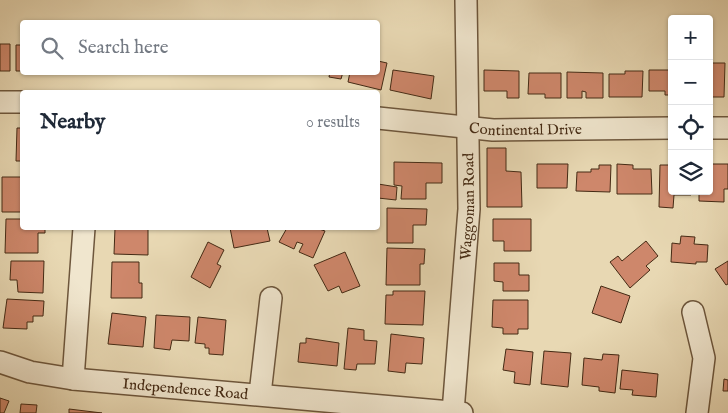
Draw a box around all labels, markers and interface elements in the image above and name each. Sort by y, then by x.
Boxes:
map controls [668,15,713,195]
button: + [668,15,713,60]
search box [20,20,380,75]
icon: search [38,34,66,62]
text: Search here [78,36,169,60]
button: − [668,60,713,105]
button: locate [668,105,713,150]
text: Nearby [40,109,105,136]
text: 0 results [306,113,360,133]
street label: Continental Drive [468,119,582,140]
button: layers [668,150,713,195]
street label: Waggoman Road [456,152,479,261]
street label: Independence Road [122,374,250,404]

